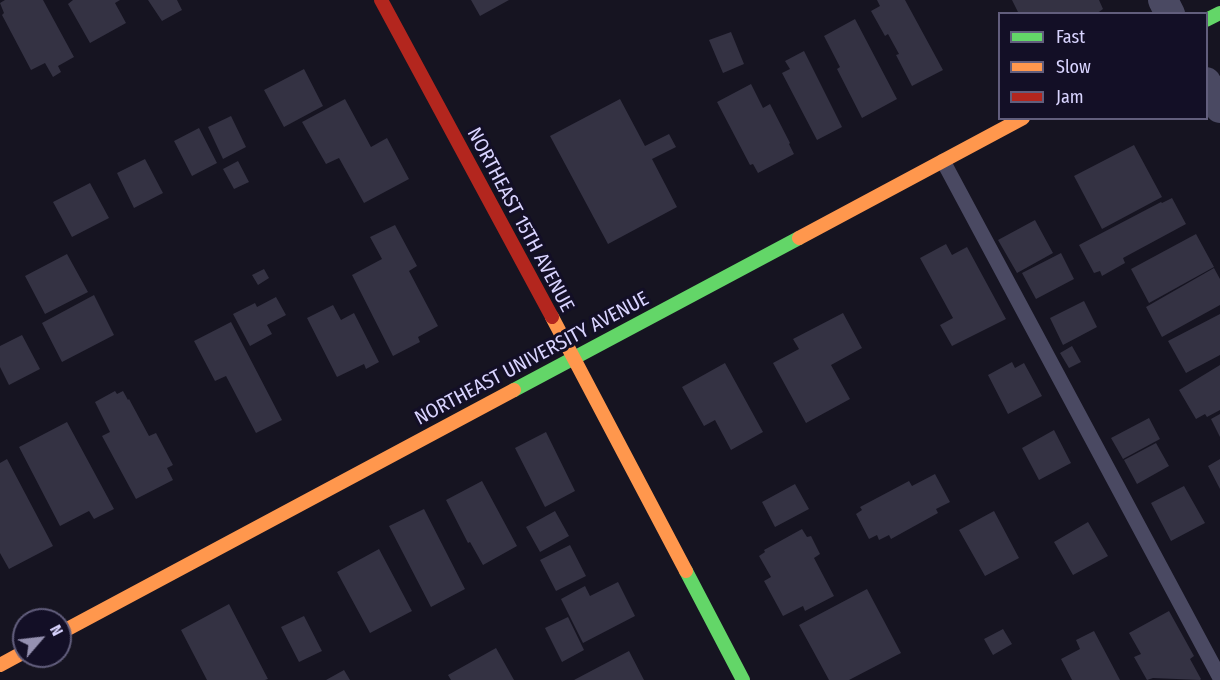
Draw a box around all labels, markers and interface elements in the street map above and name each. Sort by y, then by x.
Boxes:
legend [998,12,1208,120]
text: Fast [1056,26,1085,48]
text: Slow [1056,56,1091,78]
text: Jam [1056,86,1084,108]
street label: NORTHEAST 15TH AVENUE [461,124,579,316]
street label: NORTHEAST UNIVERSITY AVENUE [411,287,653,431]
north arrow [12,608,72,668]
text: N [46,622,67,639]

